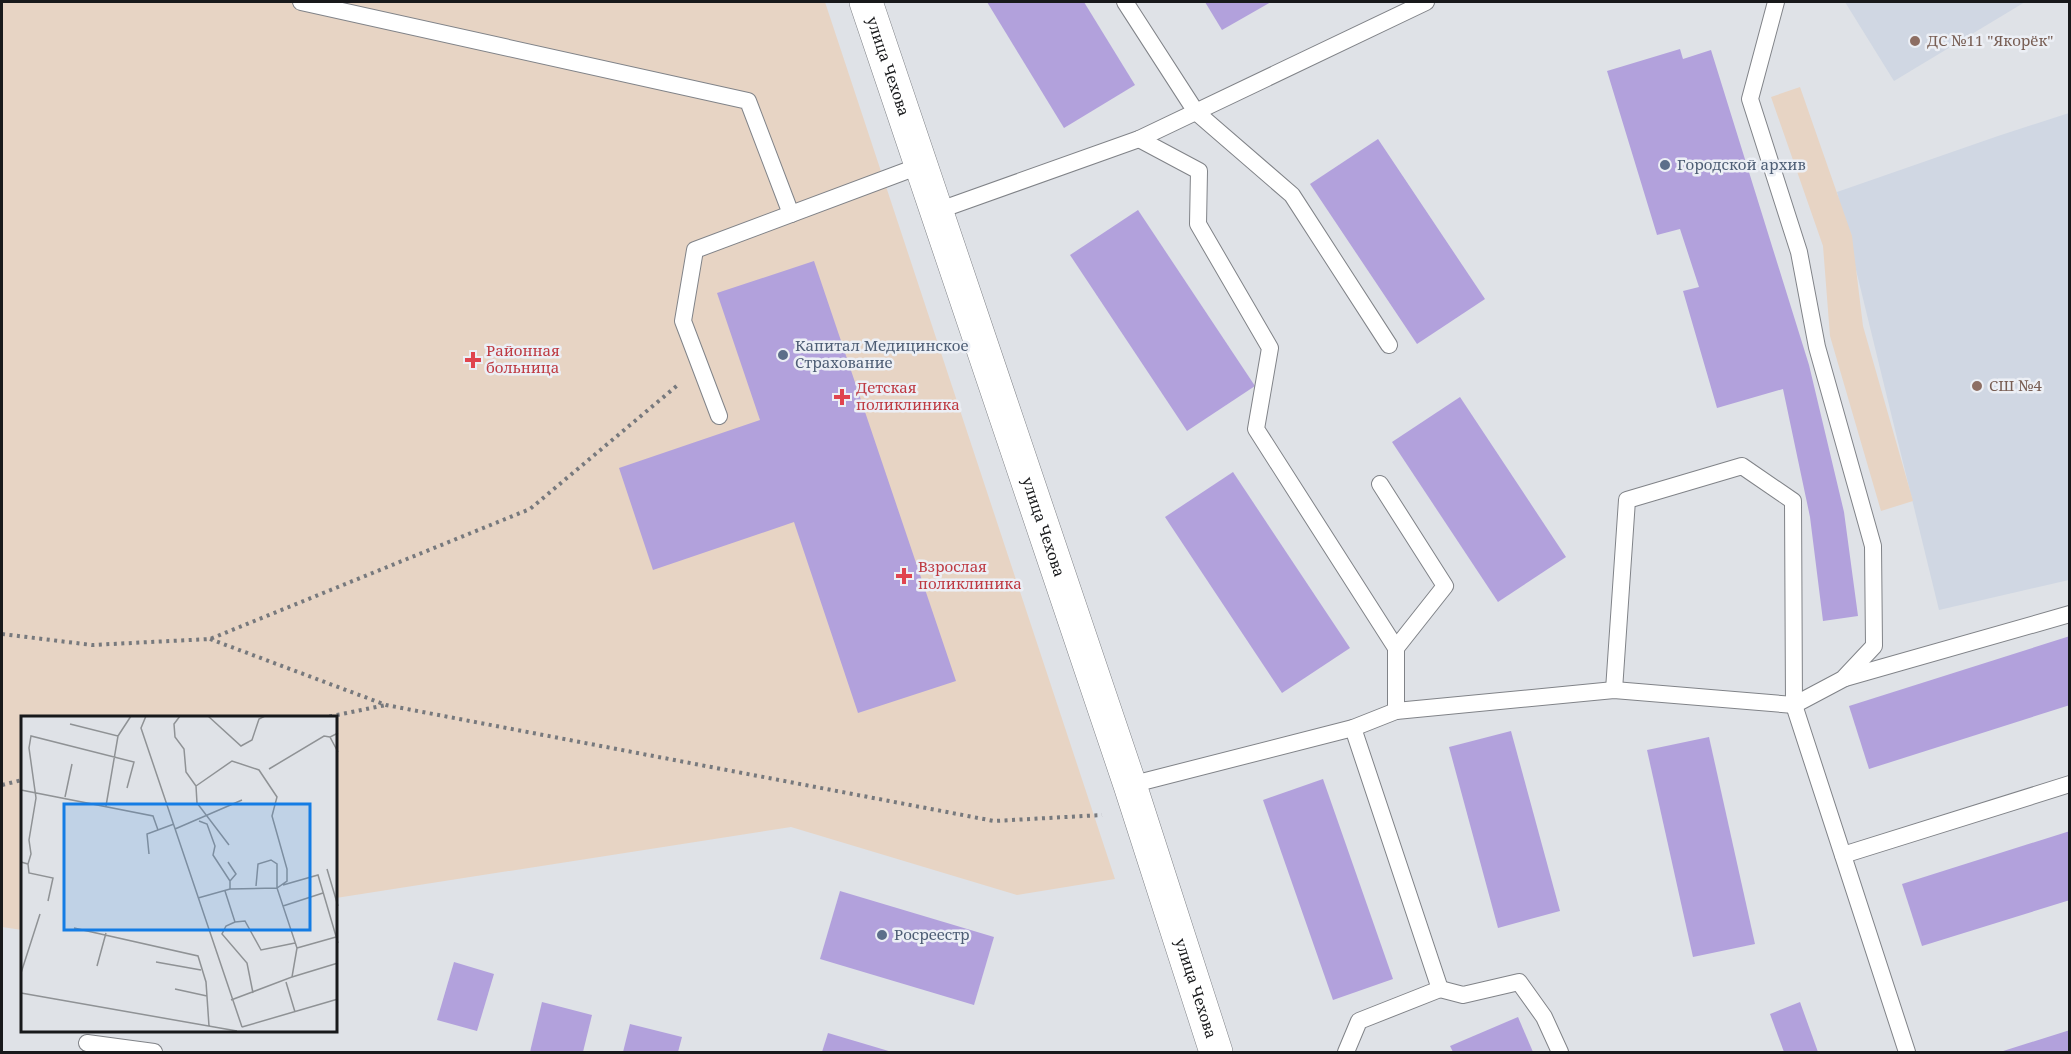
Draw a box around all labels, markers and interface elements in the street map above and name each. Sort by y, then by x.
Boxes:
street label: улица Чехова [863,14,915,119]
place label: ДС №11 "Якорёк" [1927,30,2053,50]
marker: ДС №11 "Якорёк" [1908,34,1922,48]
place label: Городской архив [1677,154,1806,174]
marker: Городской архив [1658,158,1672,172]
place label: Капитал Медицинское Страхование [795,335,969,372]
place label: Районная больница [486,340,560,377]
marker: Капитал Медицинское Страхование [776,348,790,362]
marker: Районная больница [464,351,482,369]
place label: СШ №4 [1989,375,2043,395]
place label: Детская поликлиника [856,377,960,414]
marker: СШ №4 [1970,379,1984,393]
marker: Детская поликлиника [833,388,851,406]
street label: улица Чехова [1018,474,1070,579]
place label: Взрослая поликлиника [918,556,1022,593]
marker: Взрослая поликлиника [895,567,913,585]
inset map [21,716,338,1033]
place label: Росреестр [894,924,970,944]
marker: Росреестр [875,928,889,942]
street label: улица Чехова [1171,936,1222,1041]

